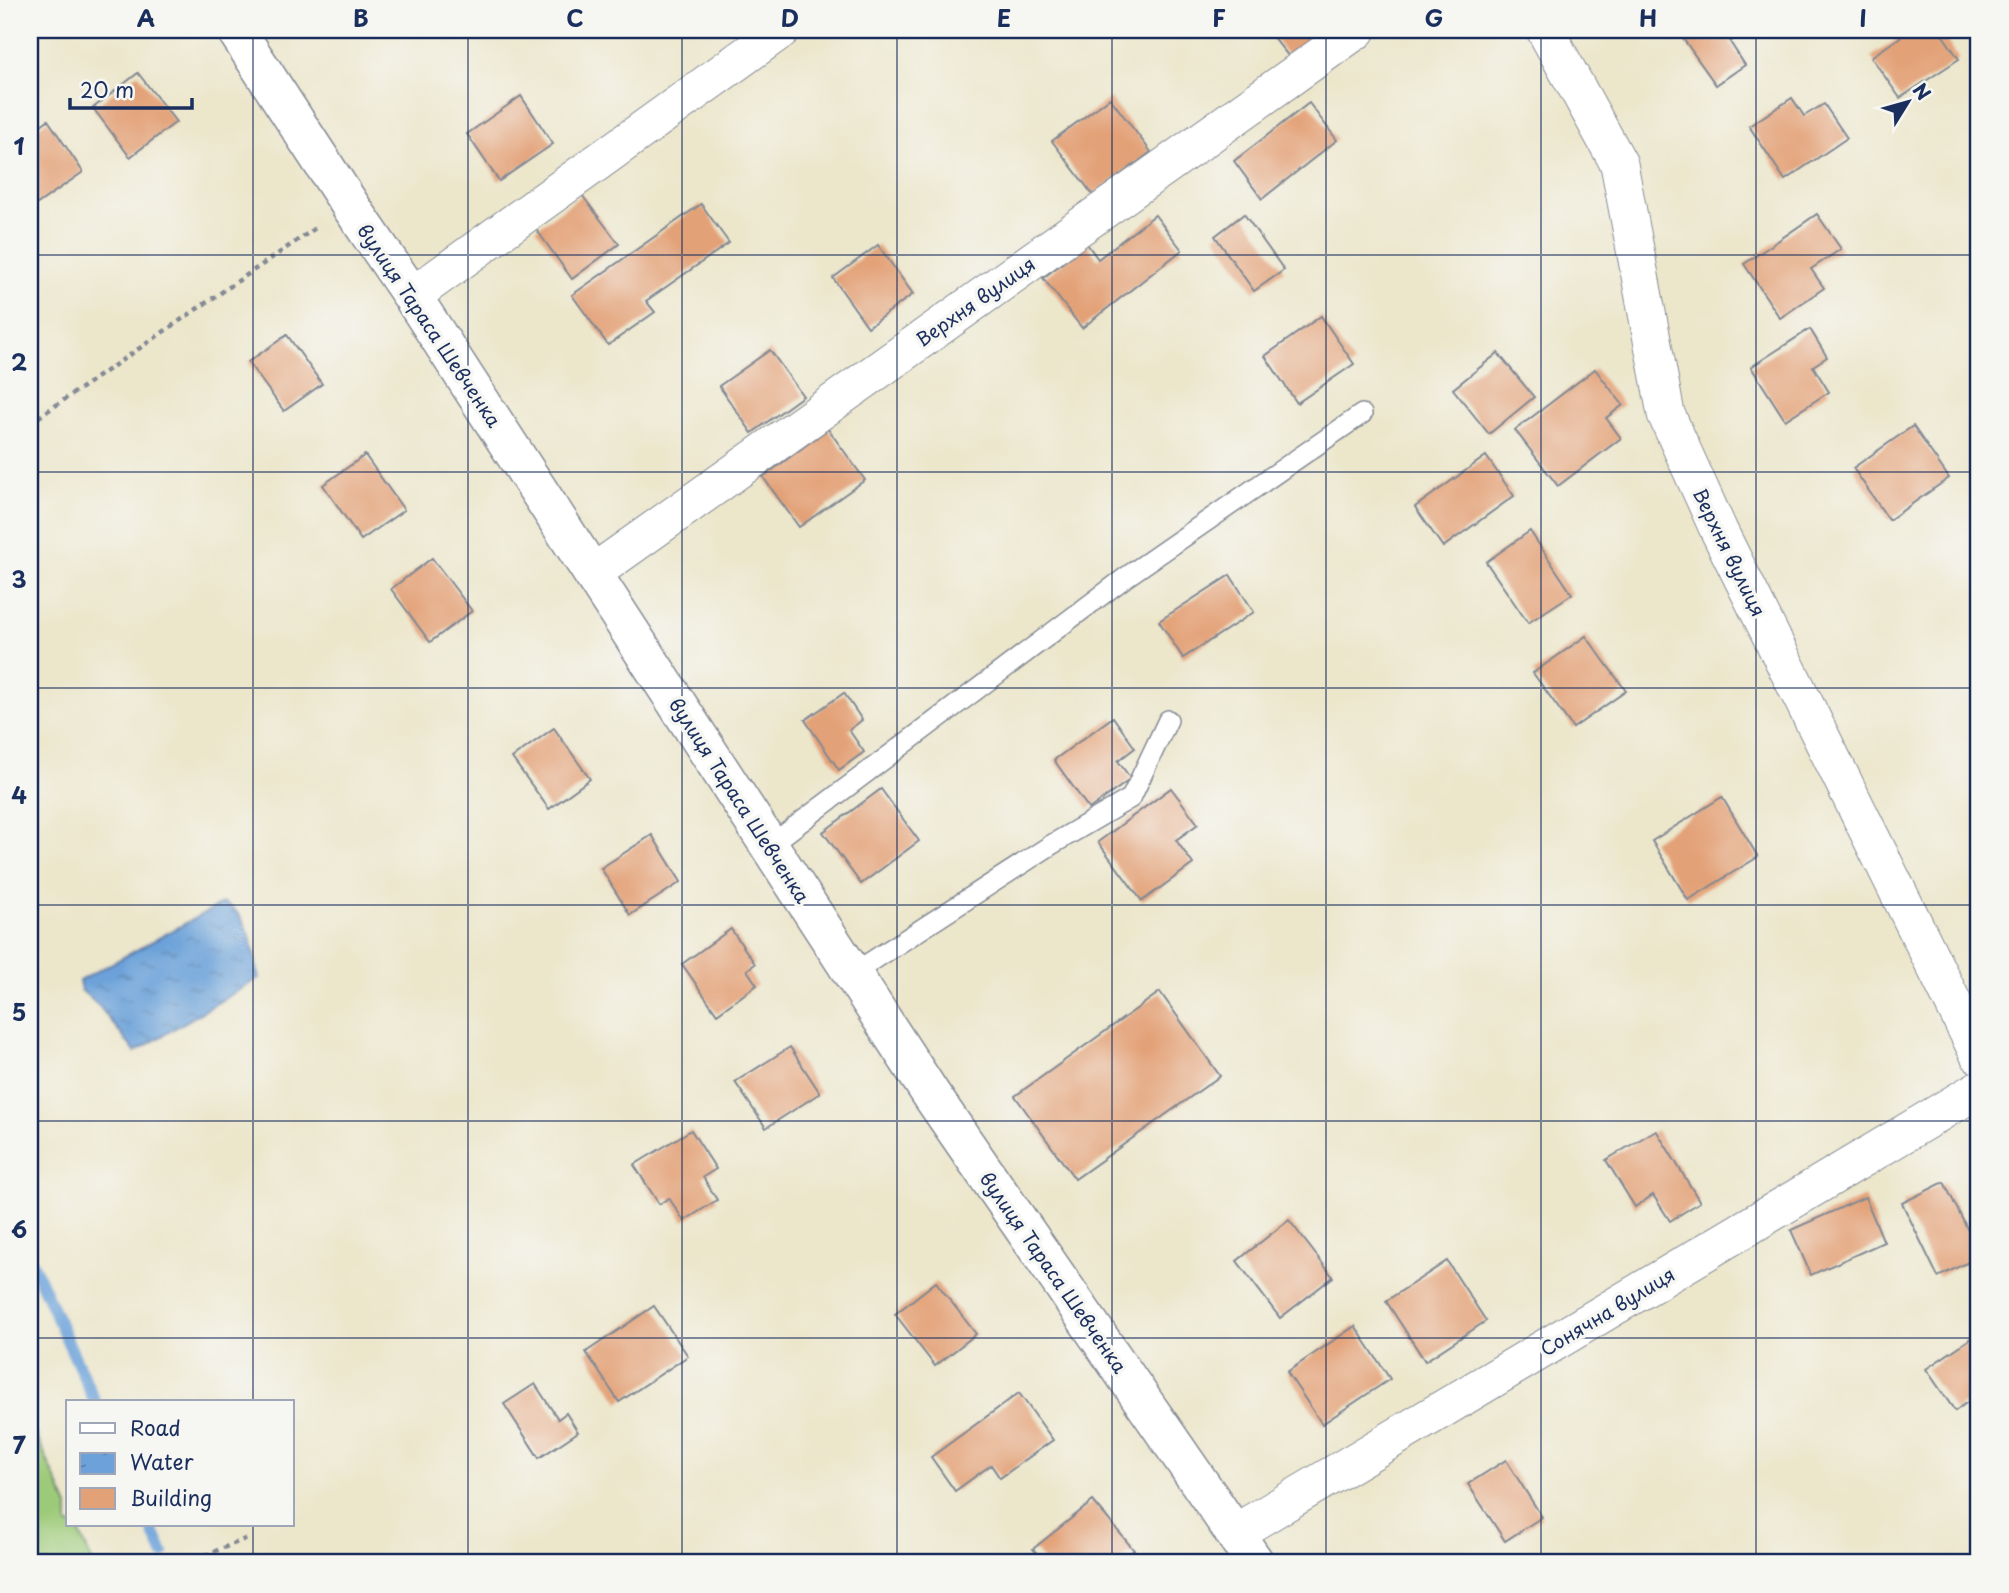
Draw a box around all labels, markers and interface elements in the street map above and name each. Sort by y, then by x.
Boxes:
text: A [137,0,155,35]
text: B [353,0,369,35]
text: C [566,0,584,35]
text: D [781,0,799,35]
text: E [997,0,1011,35]
text: F [1212,0,1226,35]
text: G [1425,0,1443,35]
text: H [1639,0,1657,35]
text: I [1859,0,1867,35]
scale bar [70,66,192,110]
north arrow [1872,66,1942,136]
text: 20 m [80,73,134,105]
text: N [1907,77,1938,106]
text: 1 [14,128,25,163]
street label: вулиця Тараса Шевченка [351,218,509,432]
street label: Верхня вулиця [910,249,1040,353]
text: 2 [11,344,27,379]
street label: Верхня вулиця [1687,483,1773,621]
text: 3 [11,561,27,596]
street label: вулиця Тараса Шевченка [663,692,817,908]
text: 4 [11,777,27,812]
text: 5 [12,994,26,1029]
street label: вулиця Тараса Шевченка [974,1166,1134,1378]
text: 6 [11,1211,27,1246]
street label: Сонячна вулиця [1534,1260,1680,1362]
legend [66,1400,294,1526]
text: Road [130,1411,181,1443]
text: 7 [12,1427,26,1462]
text: Water [130,1445,194,1477]
text: Building [130,1481,212,1513]

